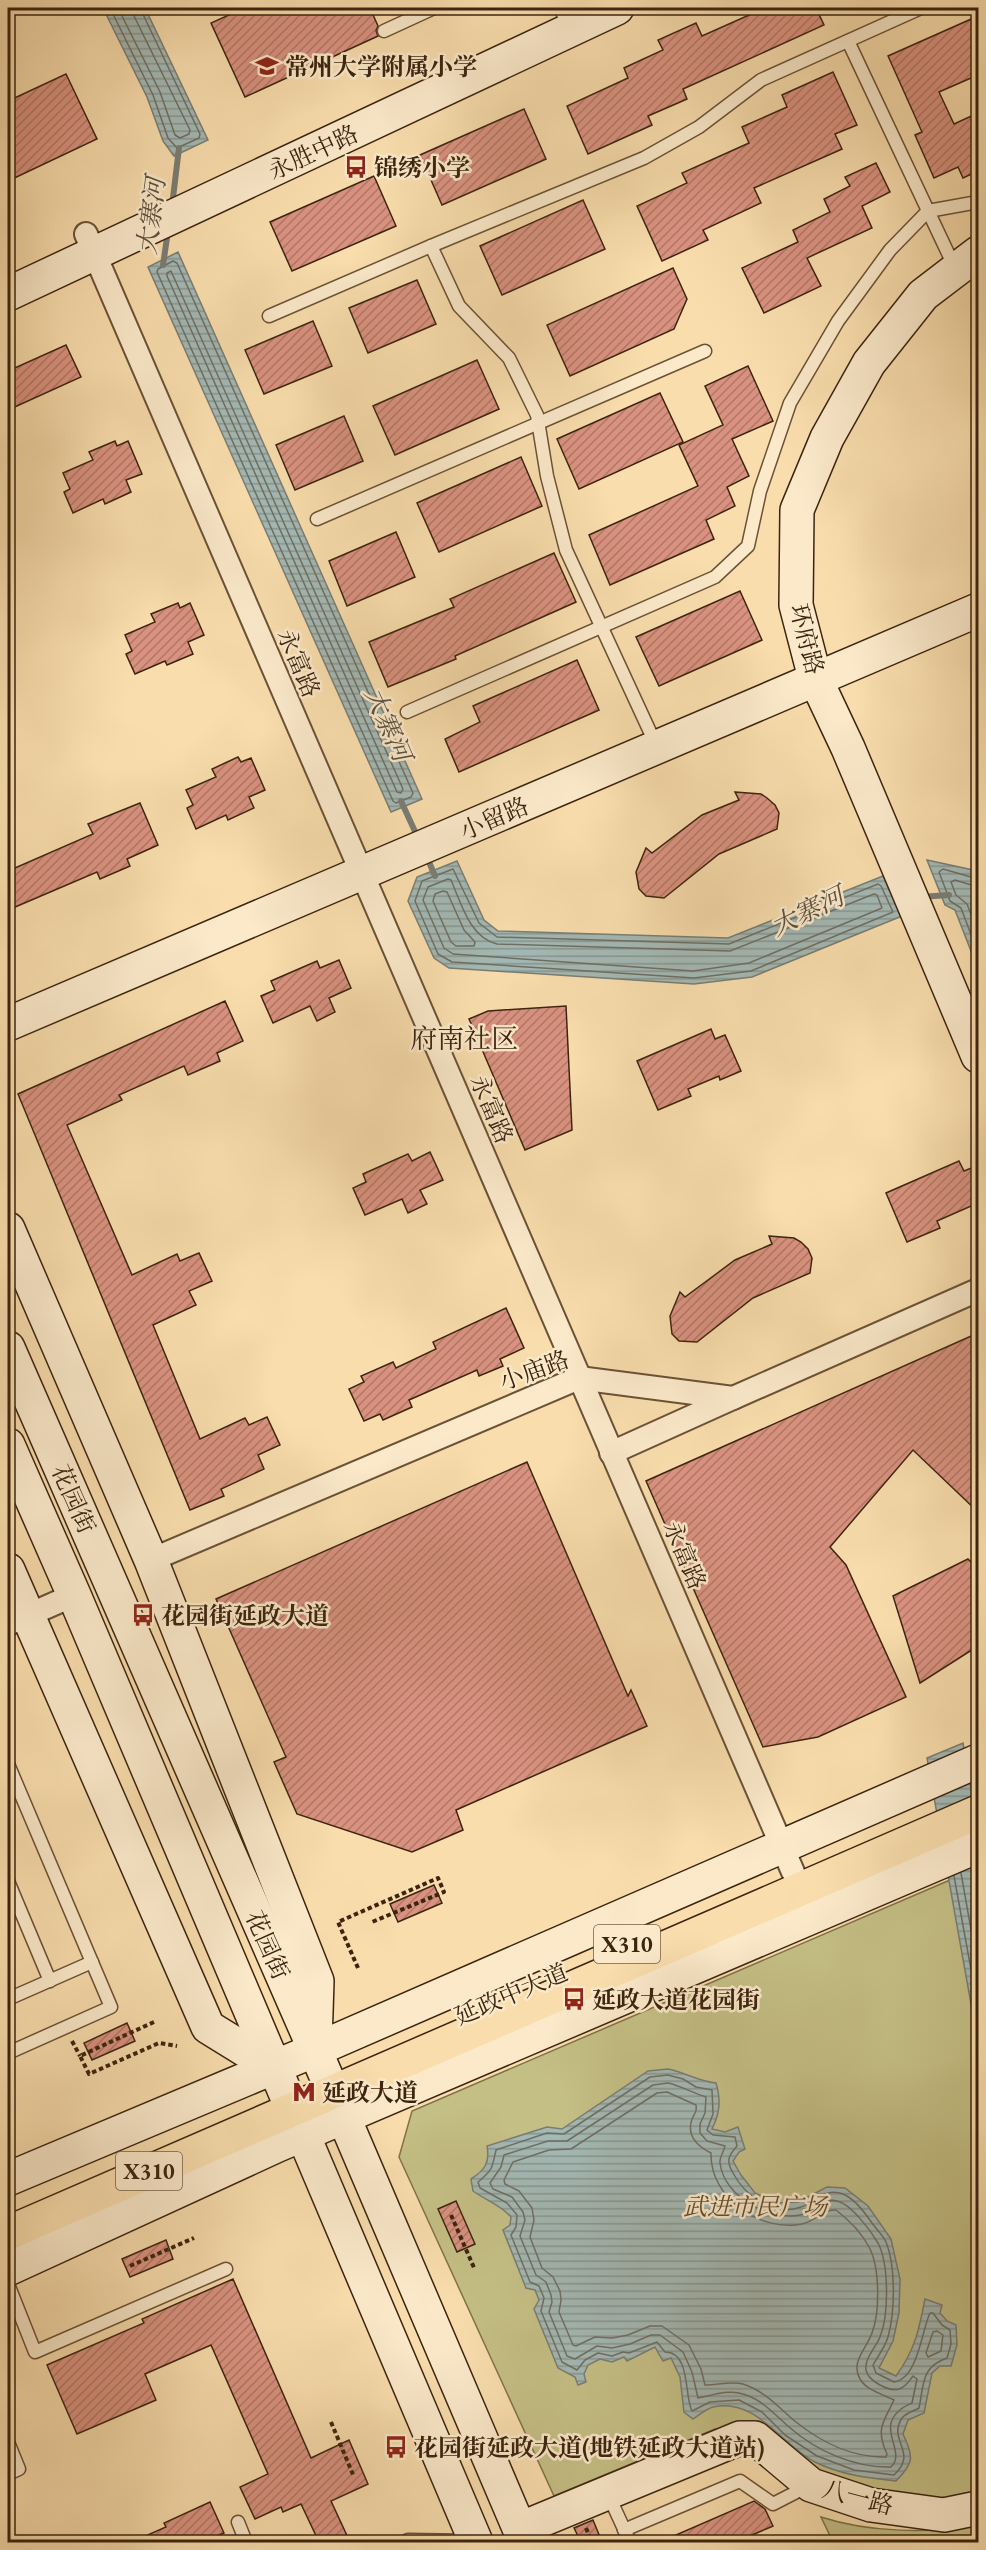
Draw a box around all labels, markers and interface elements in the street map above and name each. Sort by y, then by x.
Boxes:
place label: 常州大学附属小学 [285,51,477,82]
school or university icon: 常州大学附属小学 [254,53,280,79]
street label: 永胜中路 [263,118,363,186]
place label: 锦绣小学 [374,152,470,183]
bus stop icon: 锦绣小学 [343,154,369,180]
water label: 大寨河 [129,171,173,257]
street label: 环府路 [783,600,831,678]
street label: 永富路 [271,624,327,702]
water label: 大寨河 [357,681,421,770]
street label: 小留路 [455,790,533,846]
water label: 大寨河 [764,877,853,943]
district label: 府南社区 [410,1021,518,1056]
street label: 永富路 [464,1070,520,1148]
street label: 小庙路 [495,1343,573,1397]
street label: 花园街 [45,1460,103,1538]
street label: 永富路 [657,1516,713,1594]
place label: 花园街延政大道 [161,1600,329,1631]
bus stop icon: 花园街延政大道 [130,1602,156,1628]
street label: 花园街 [239,1906,297,1984]
road number: X310 [594,1925,660,1963]
street label: 延政中大道 [450,1956,572,2032]
place label: 延政大道花园街 [592,1984,760,2015]
bus stop icon: 延政大道花园街 [561,1986,587,2012]
place label: 延政大道 [322,2077,418,2108]
metro station icon: 延政大道 [291,2079,317,2105]
road number: X310 [116,2152,182,2190]
park label: 武进市民广场 [683,2191,829,2222]
place label: 花园街延政大道(地铁延政大道站) [414,2432,765,2463]
bus stop icon: 花园街延政大道(地铁延政大道站) [383,2434,409,2460]
street label: 八一路 [819,2473,897,2521]

